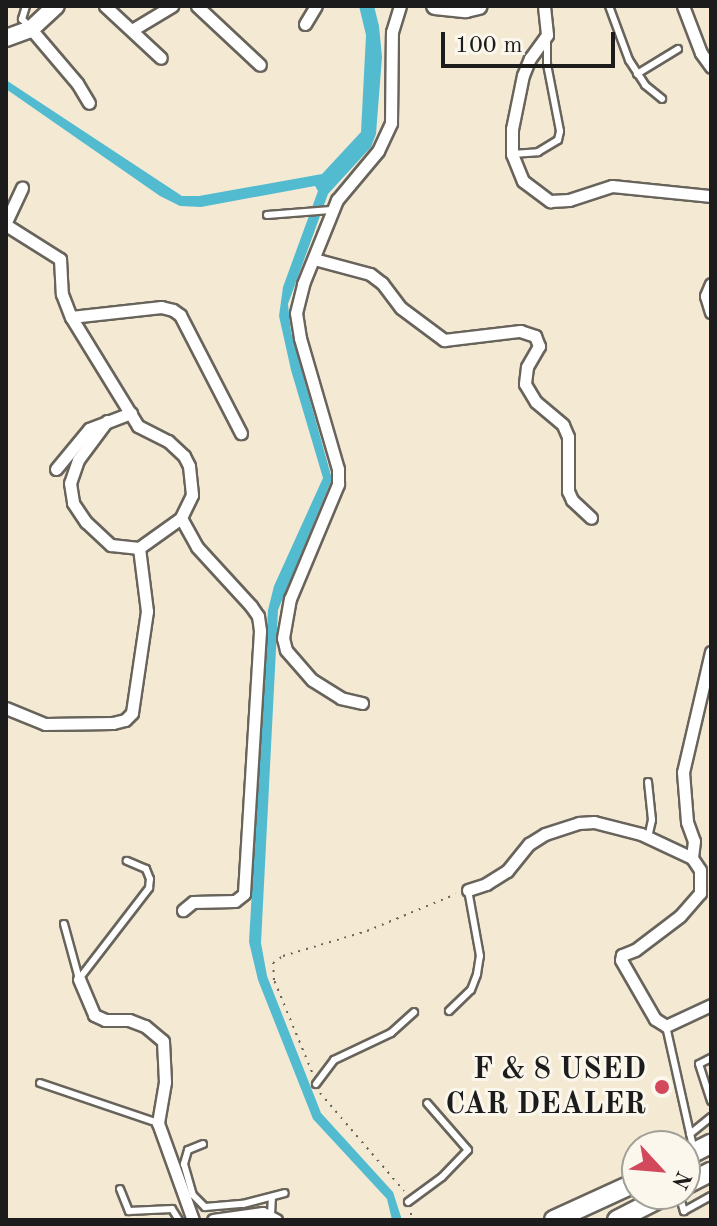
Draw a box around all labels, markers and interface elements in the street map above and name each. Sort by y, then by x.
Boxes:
scale bar [445,16,619,66]
text: 100 m [455,34,523,58]
place label: F & 8 USED CAR DEALER [445,1052,646,1122]
marker: F & 8 USED CAR DEALER [653,1078,671,1096]
north arrow [621,1130,701,1210]
text: N [667,1167,694,1192]

